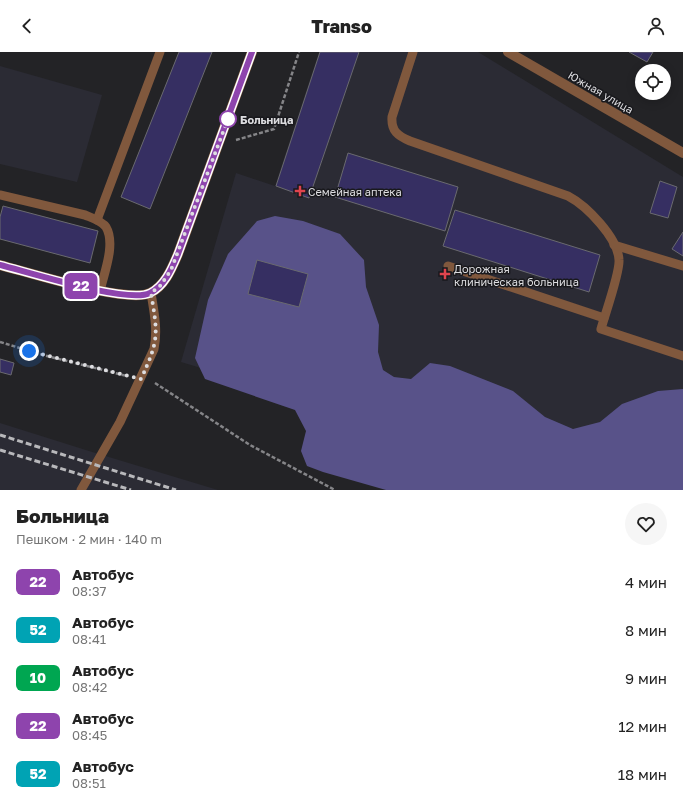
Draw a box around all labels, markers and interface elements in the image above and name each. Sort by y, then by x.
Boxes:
icon: back [16,15,38,37]
text: Transo [311,15,372,37]
icon: person [645,15,667,37]
map controls [635,64,671,100]
button: locate [635,64,671,100]
street label: Южная улица [566,68,636,116]
marker: Больница [219,110,237,128]
place label: Больница [240,113,293,126]
place label: Семейная аптека [308,185,402,198]
marker: Семейная аптека [295,186,305,196]
place label: Дорожная клиническая больница [454,262,579,288]
marker: Дорожная клиническая больница [439,268,451,280]
line badge: 22 [63,273,99,299]
text: 22 [72,277,90,294]
your location [19,341,39,361]
button: heart [625,503,667,545]
text: Больница [16,504,109,527]
text: Пешком · 2 мин · 140 m [16,531,162,547]
text: Автобус [72,565,134,583]
text: 22 [29,573,47,590]
text: 4 мин [625,573,667,591]
text: 08:37 [72,583,106,599]
text: Автобус [72,613,134,631]
text: 52 [29,621,47,638]
text: 8 мин [625,621,667,639]
text: 08:41 [72,631,106,647]
text: Автобус [72,661,134,679]
text: 10 [30,669,46,686]
text: 9 мин [625,669,667,687]
text: 08:42 [72,679,107,695]
text: Автобус [72,709,134,727]
text: 22 [29,717,47,734]
text: 12 мин [618,717,667,735]
text: 08:45 [72,727,107,743]
text: Автобус [72,757,134,775]
text: 52 [29,765,47,782]
text: 18 мин [618,765,667,783]
text: 08:51 [72,775,106,791]

